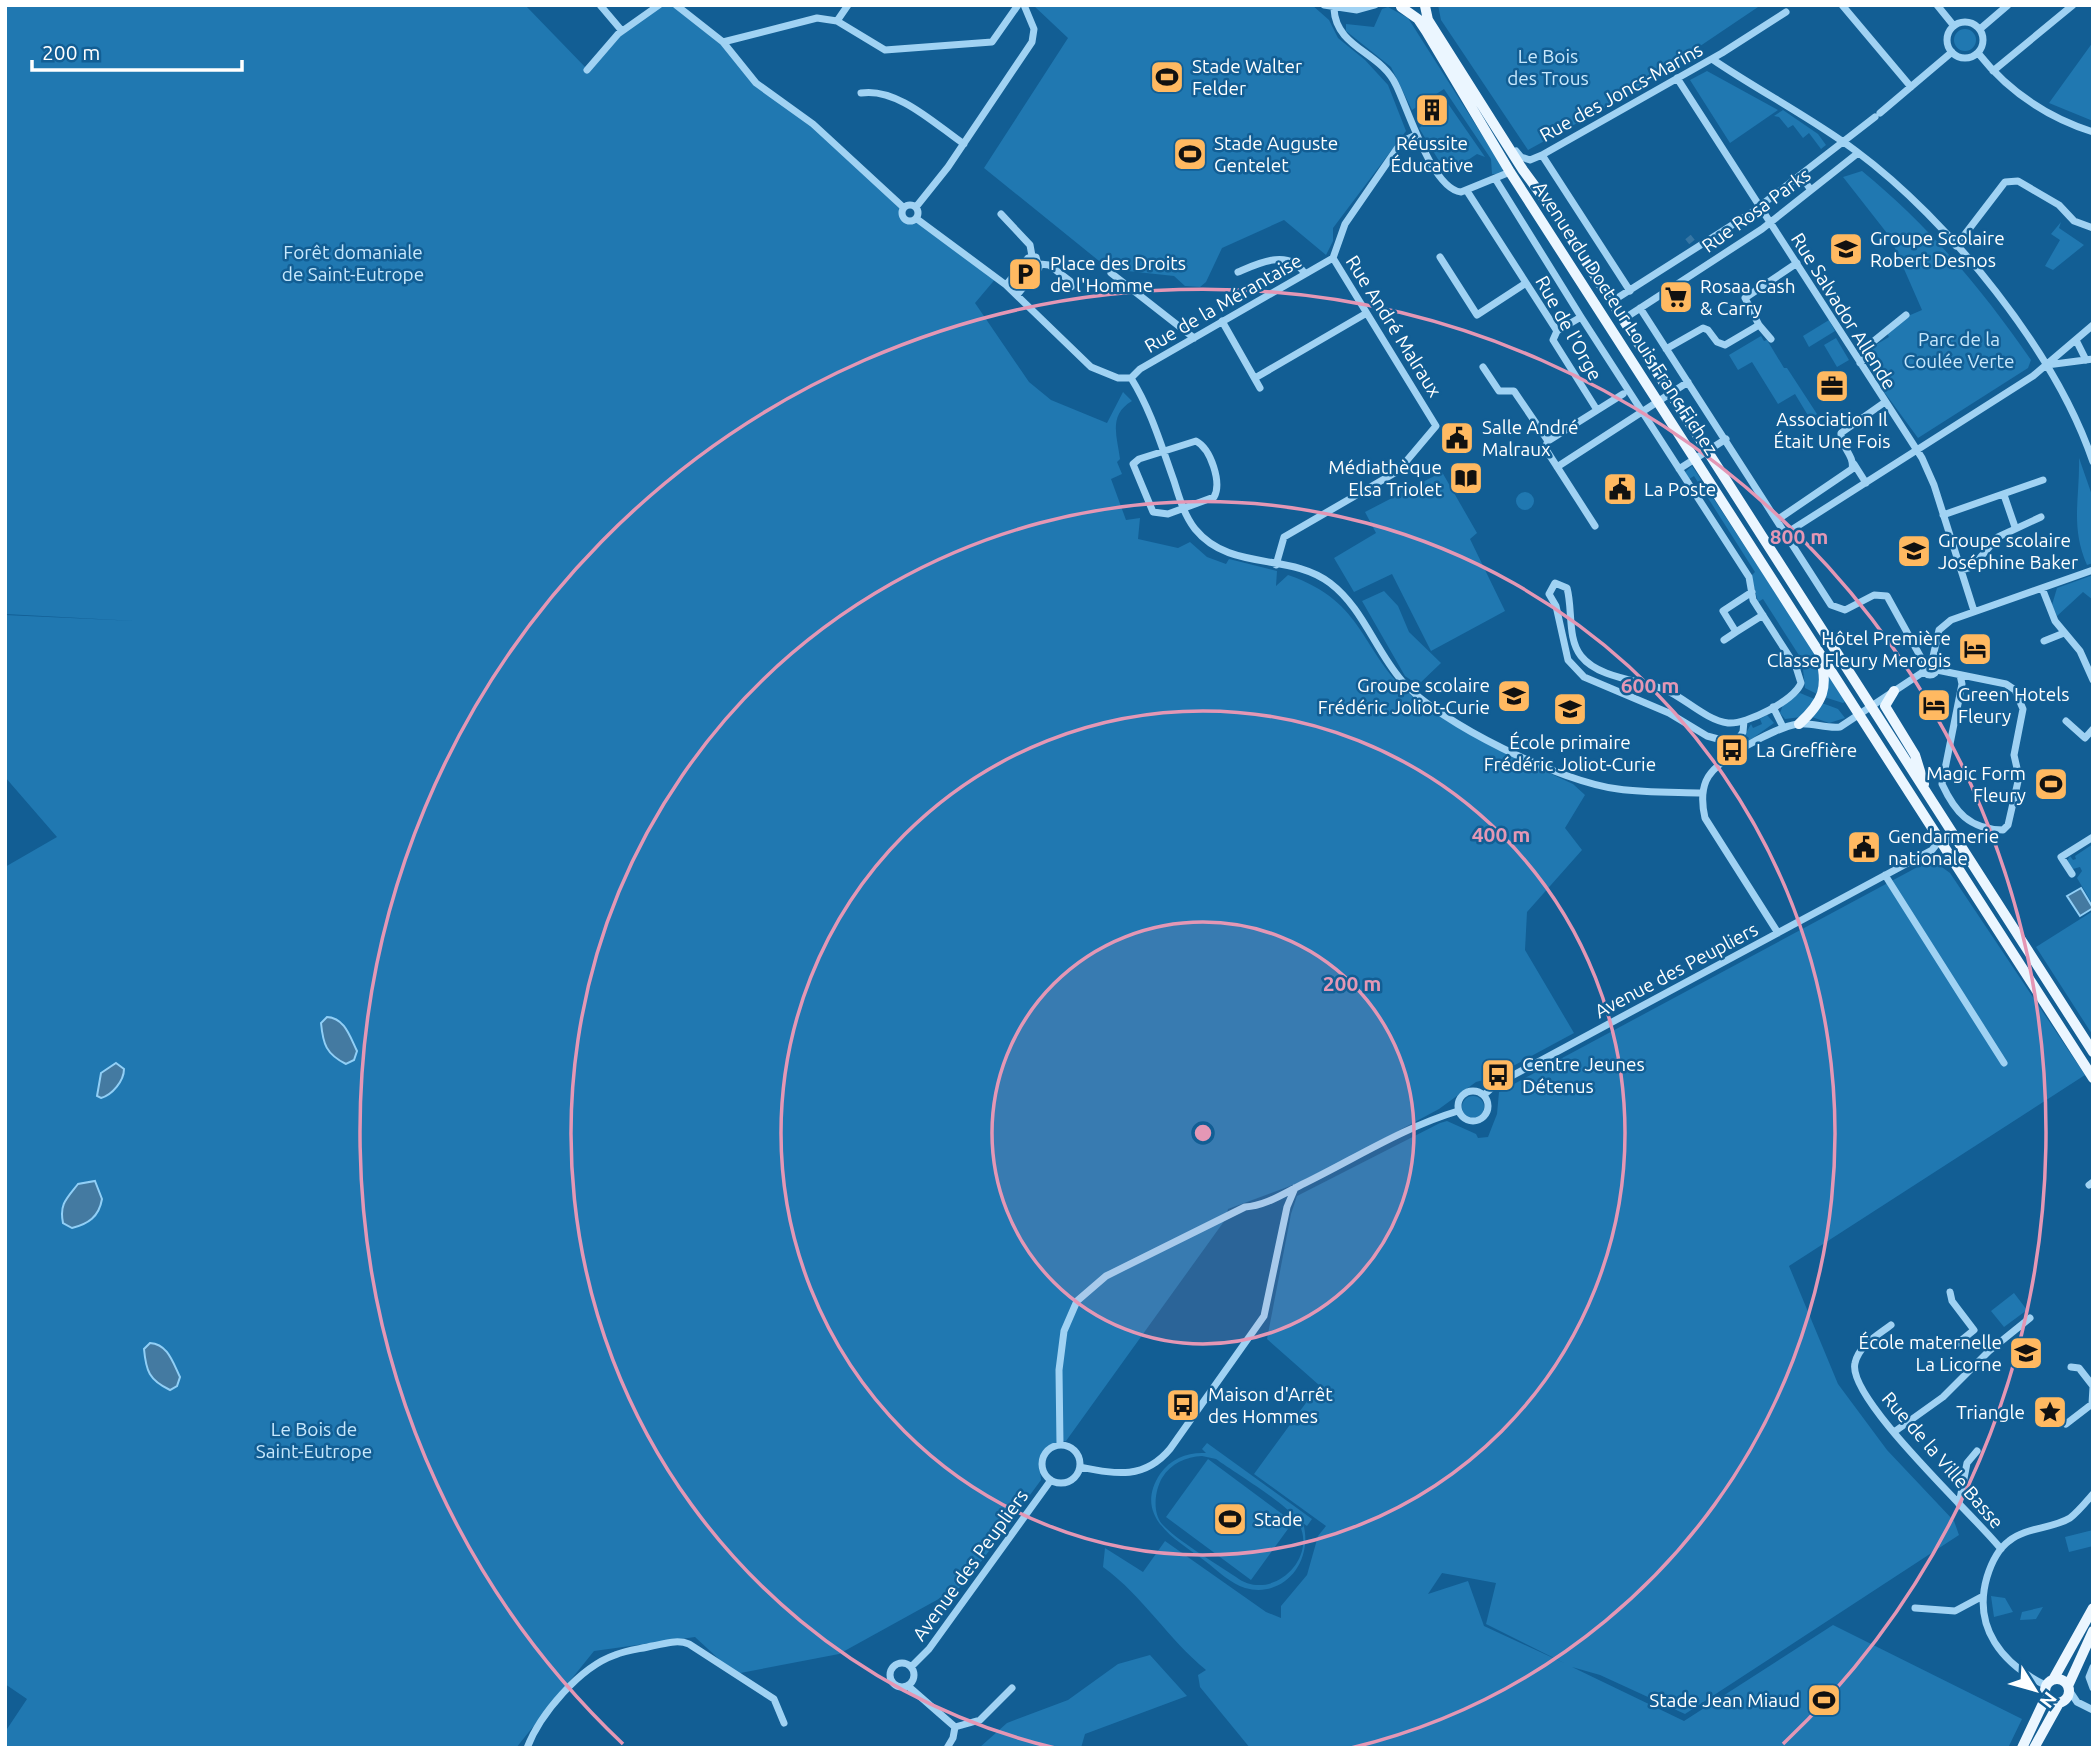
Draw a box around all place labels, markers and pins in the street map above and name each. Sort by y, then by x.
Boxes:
place label: Stade Walter Felder [1192,55,1302,99]
sports icon: Stade Walter Felder [1148,58,1186,96]
building icon: Réussite Éducative [1413,91,1451,129]
place label: Stade Auguste Gentelet [1214,132,1338,176]
place label: Réussite Éducative [1391,132,1473,176]
sports icon: Stade Auguste Gentelet [1171,135,1209,173]
place label: Groupe Scolaire Robert Desnos [1870,227,2005,271]
school or university icon: Groupe Scolaire Robert Desnos [1827,230,1865,268]
place label: Place des Droits de l'Homme [1050,252,1186,296]
parking icon: Place des Droits de l'Homme [1006,255,1044,293]
place label: Rosaa Cash & Carry [1700,275,1796,319]
supermarket icon: Rosaa Cash & Carry [1657,278,1695,316]
office icon: Association Il Était Une Fois [1813,367,1851,405]
place label: Association Il Était Une Fois [1774,408,1890,452]
place label: Salle André Malraux [1482,416,1579,460]
public building icon: Salle André Malraux [1438,419,1476,457]
place label: Médiathèque Elsa Triolet [1328,456,1443,500]
library icon: Médiathèque Elsa Triolet [1447,459,1485,497]
public building icon: La Poste [1601,470,1639,508]
place label: La Poste [1644,478,1716,500]
place label: Groupe scolaire Joséphine Baker [1938,529,2078,573]
school or university icon: Groupe scolaire Joséphine Baker [1895,532,1933,570]
place label: Hôtel Première Classe Fleury Merogis [1767,627,1951,671]
hotel icon: Hôtel Première Classe Fleury Merogis [1956,630,1994,668]
place label: Groupe scolaire Frédéric Joliot-Curie [1318,674,1490,718]
school or university icon: Groupe scolaire Frédéric Joliot-Curie [1495,677,1533,715]
place label: Green Hotels Fleury [1958,683,2069,727]
hotel icon: Green Hotels Fleury [1915,686,1953,724]
school or university icon: École primaire Frédéric Joliot-Curie [1551,690,1589,728]
place label: École primaire Frédéric Joliot-Curie [1484,731,1656,775]
bus stop icon: La Greffière [1713,731,1751,769]
place label: La Greffière [1756,739,1857,761]
place label: Magic Form Fleury [1926,762,2026,806]
sports icon: Magic Form Fleury [2032,765,2070,803]
place label: Gendarmerie nationale [1888,825,1999,869]
public building icon: Gendarmerie nationale [1845,828,1883,866]
place label: Centre Jeunes Détenus [1522,1053,1645,1097]
bus stop icon: Centre Jeunes Détenus [1479,1056,1517,1094]
centre of rings [1191,1121,1215,1145]
place label: École maternelle La Licorne [1859,1331,2002,1375]
school or university icon: École maternelle La Licorne [2007,1334,2045,1372]
place label: Maison d'Arrêt des Hommes [1208,1383,1333,1427]
bus stop icon: Maison d'Arrêt des Hommes [1164,1386,1202,1424]
place icon: Triangle [2031,1393,2069,1431]
place label: Triangle [1956,1401,2025,1423]
sports icon: Stade [1211,1500,1249,1538]
place label: Stade [1254,1508,1303,1530]
sports icon: Stade Jean Miaud [1805,1681,1843,1719]
place label: Stade Jean Miaud [1649,1689,1800,1711]

